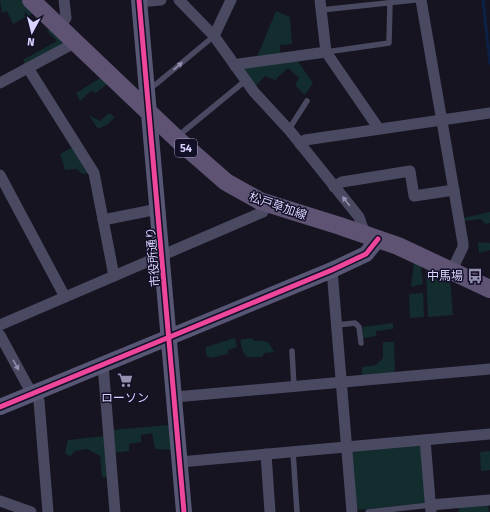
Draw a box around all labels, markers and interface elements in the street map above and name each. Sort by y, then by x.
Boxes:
north arrow [12,12,52,52]
text: N [26,35,35,48]
one-way arrow [173,61,183,70]
road number: 54 [175,139,197,157]
street label: 松戸草加線 [247,190,309,222]
one-way arrow [341,195,350,206]
street label: 市役所通り [143,226,163,288]
bus stop icon: 中馬場 [466,267,484,285]
place label: 中馬場 [427,269,463,283]
one-way arrow [13,359,20,370]
supermarket icon: ローソン [116,371,134,389]
place label: ローソン [101,391,149,405]

